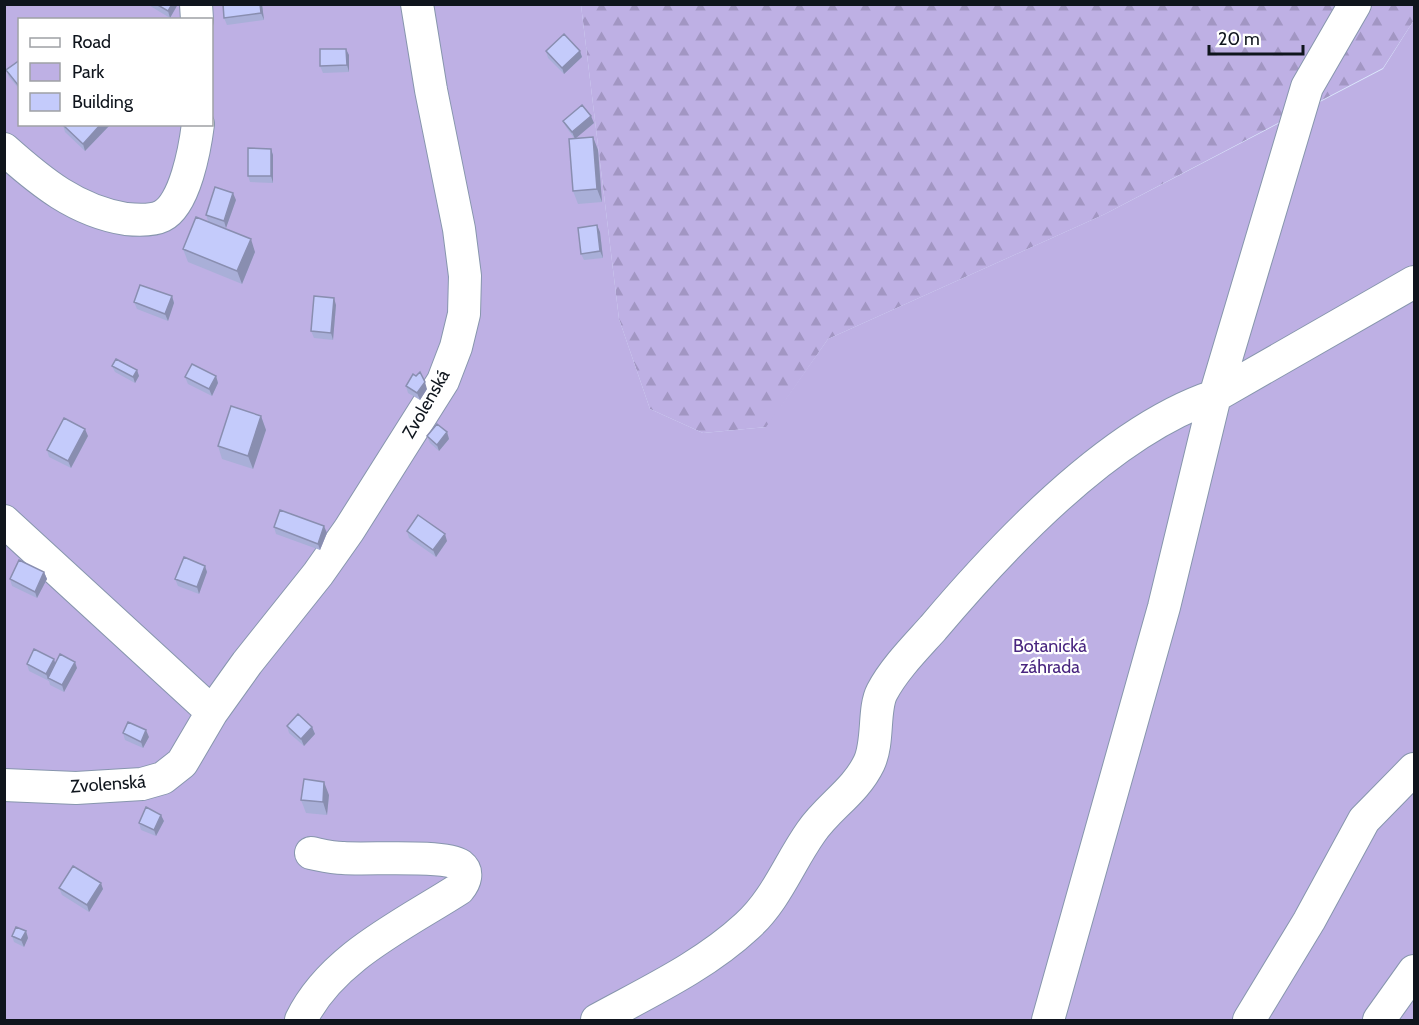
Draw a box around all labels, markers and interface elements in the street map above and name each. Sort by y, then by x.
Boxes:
legend [18,18,213,126]
scale bar [1209,18,1304,56]
text: 20 m [1218,28,1260,50]
text: Road [72,31,111,53]
text: Park [72,61,105,83]
text: Building [72,91,134,113]
street label: Zvolenská [398,365,455,442]
park label: Botanická záhrada [1013,635,1087,678]
street label: Zvolenská [69,770,147,798]

